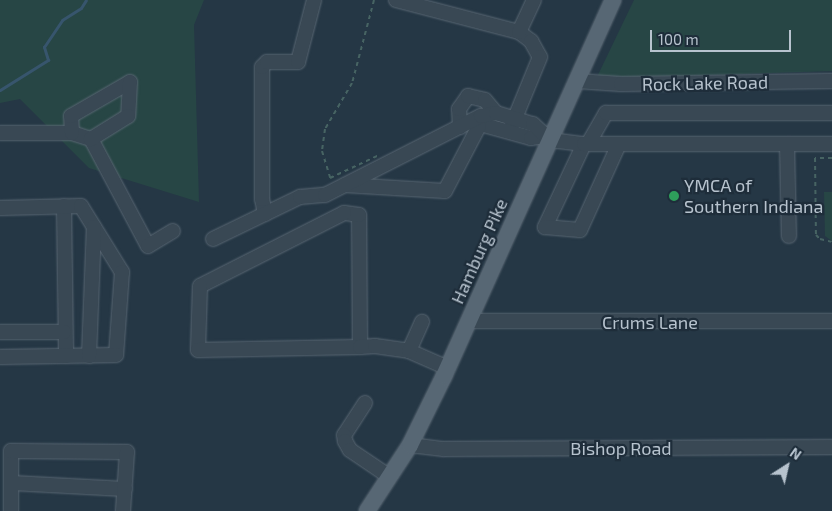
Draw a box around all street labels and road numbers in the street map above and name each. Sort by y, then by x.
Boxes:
street label: Rock Lake Road [642,71,768,95]
street label: Hamburg Pike [446,195,512,307]
street label: Crums Lane [602,311,698,333]
street label: Bishop Road [570,437,672,459]

